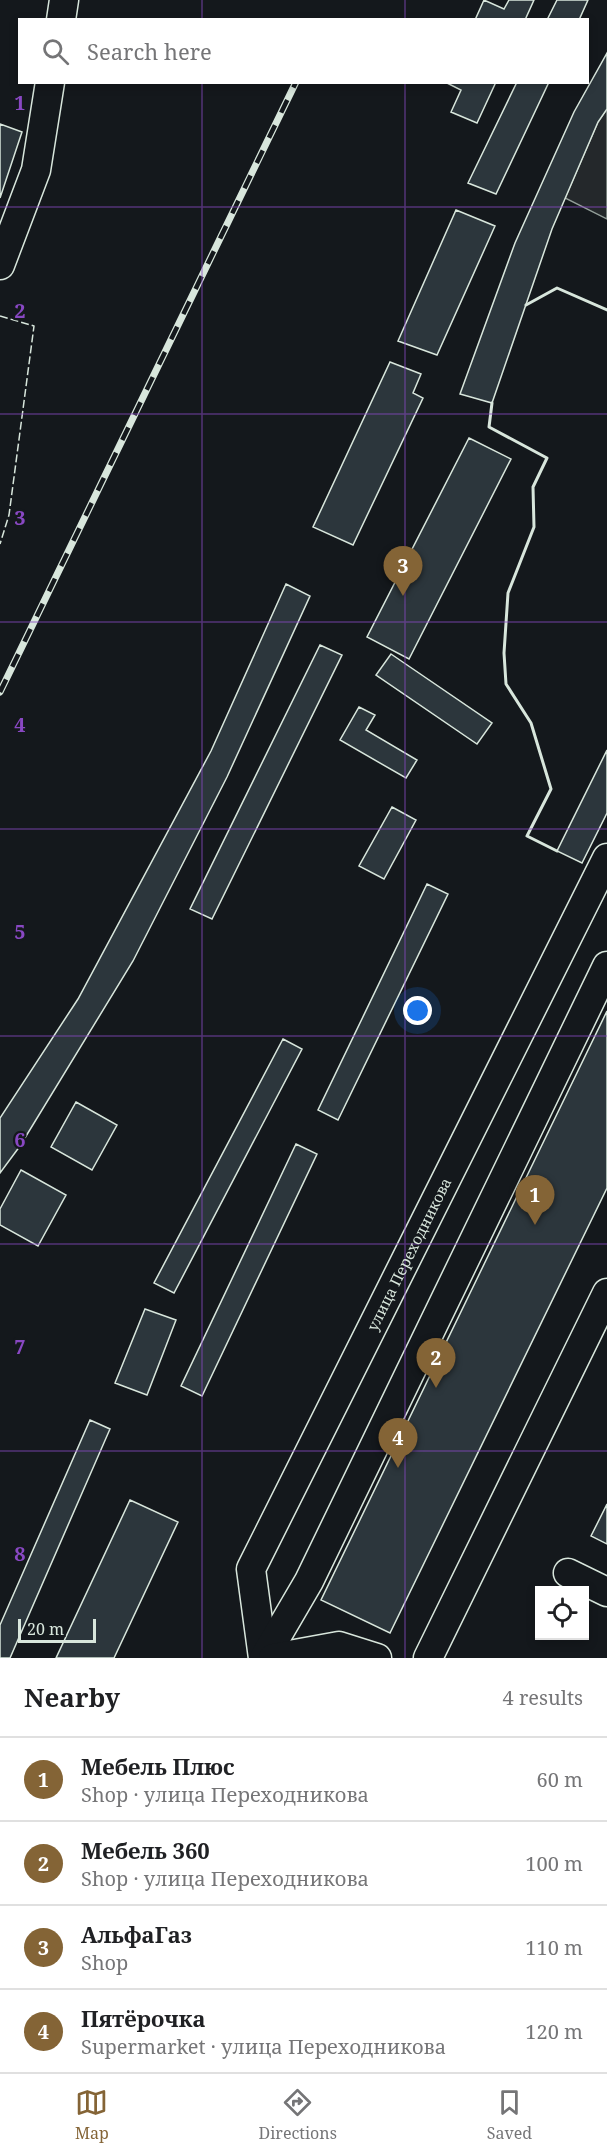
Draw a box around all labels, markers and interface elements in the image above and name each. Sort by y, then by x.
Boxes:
search box [18,18,589,84]
icon: search [39,35,72,68]
text: Search here [87,36,212,66]
text: 1 [14,89,26,116]
text: 2 [14,297,26,324]
text: 3 [14,504,26,531]
pin: 3 [384,546,422,596]
text: 4 [14,711,26,738]
text: 5 [14,918,26,945]
your location [403,996,432,1025]
text: 6 [14,1126,26,1153]
street label: улица Переходникова [362,1174,455,1334]
pin: 1 [516,1176,554,1225]
text: 7 [14,1333,26,1360]
pin: 2 [416,1338,456,1388]
pin: 4 [378,1418,418,1468]
text: 8 [14,1540,26,1567]
map controls [535,1586,589,1640]
button: locate [535,1586,589,1640]
scale bar [18,1616,96,1644]
text: 20 m [27,1618,64,1640]
text: Nearby [24,1679,120,1715]
text: 4 results [503,1684,583,1711]
text: Мебель Плюс [81,1751,234,1781]
text: 1 [38,1766,49,1793]
text: 60 m [537,1766,583,1793]
text: Shop · улица Переходникова [81,1781,369,1808]
text: Мебель 360 [81,1835,210,1865]
text: 2 [38,1850,49,1877]
text: 100 m [525,1850,583,1877]
text: Shop · улица Переходникова [81,1865,369,1892]
text: АльфаГаз [81,1919,192,1949]
text: 3 [38,1934,49,1961]
text: 110 m [525,1934,583,1961]
text: Shop [81,1949,128,1976]
text: Пятёрочка [81,2003,206,2033]
text: 4 [38,2018,49,2045]
text: 120 m [525,2018,583,2045]
text: Supermarket · улица Переходникова [81,2033,446,2060]
tab: Map [75,2086,109,2144]
tab: Directions [259,2086,337,2144]
tab: Saved [487,2086,532,2144]

